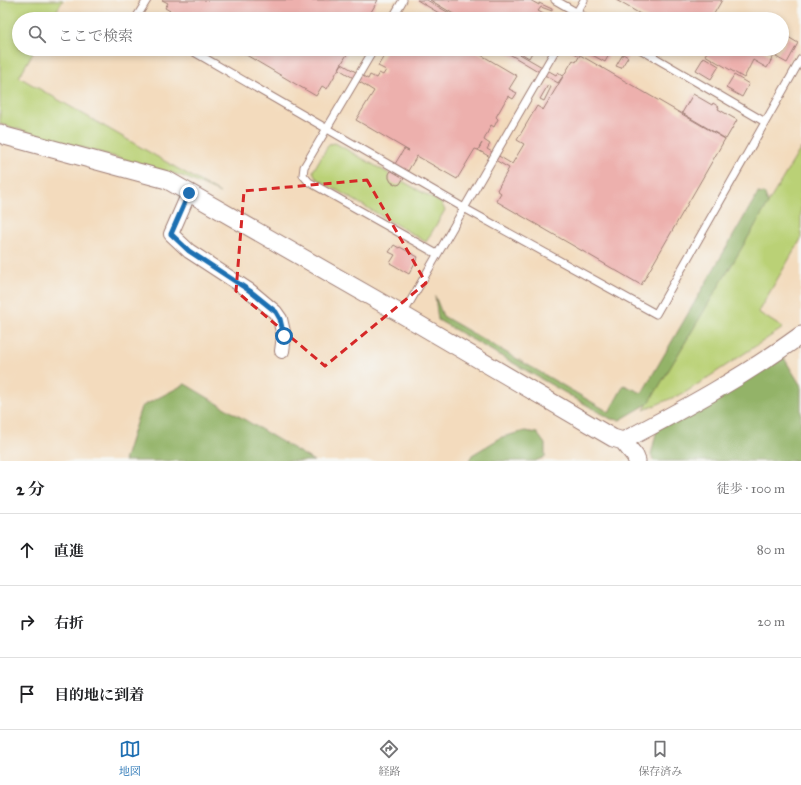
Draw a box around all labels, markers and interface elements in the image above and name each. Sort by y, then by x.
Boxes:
search box [12,12,789,56]
icon: search [26,23,48,45]
text: ここで検索 [58,27,133,45]
route end [180,184,198,202]
route start [275,327,293,345]
text: 2 分 [16,479,45,500]
text: 徒歩 · 100 m [717,481,785,497]
icon: ahead [16,539,38,561]
text: 直進 [54,542,84,560]
text: 80 m [757,542,785,558]
icon: right [16,611,38,633]
text: 右折 [54,614,84,632]
text: 20 m [757,614,785,630]
icon: arrive [16,683,38,705]
text: 目的地に到着 [54,686,144,704]
tab: 地図 [119,738,141,778]
tab: 経路 [378,738,400,778]
tab: 保存済み [638,738,682,778]

